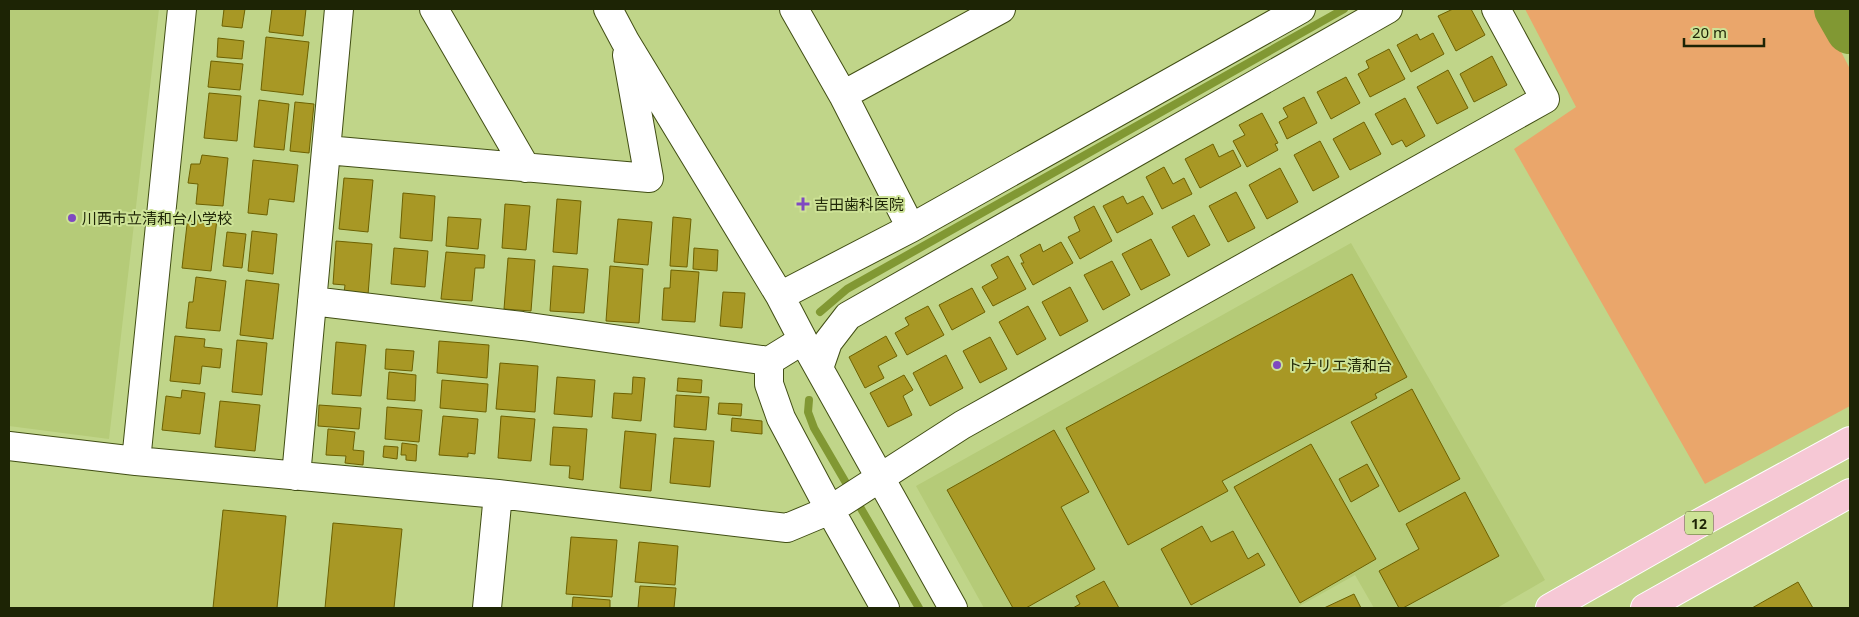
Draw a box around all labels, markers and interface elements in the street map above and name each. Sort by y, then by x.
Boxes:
scale bar [1684,15,1764,47]
text: 20 m [1692,22,1727,42]
place label: 吉田歯科医院 [814,194,904,214]
marker: 吉田歯科医院 [796,197,810,211]
place label: 川西市立清和台小学校 [82,208,232,228]
marker: 川西市立清和台小学校 [66,212,78,224]
place label: トナリエ清和台 [1287,355,1392,375]
marker: トナリエ清和台 [1271,359,1283,371]
road number: 12 [1685,512,1713,534]

